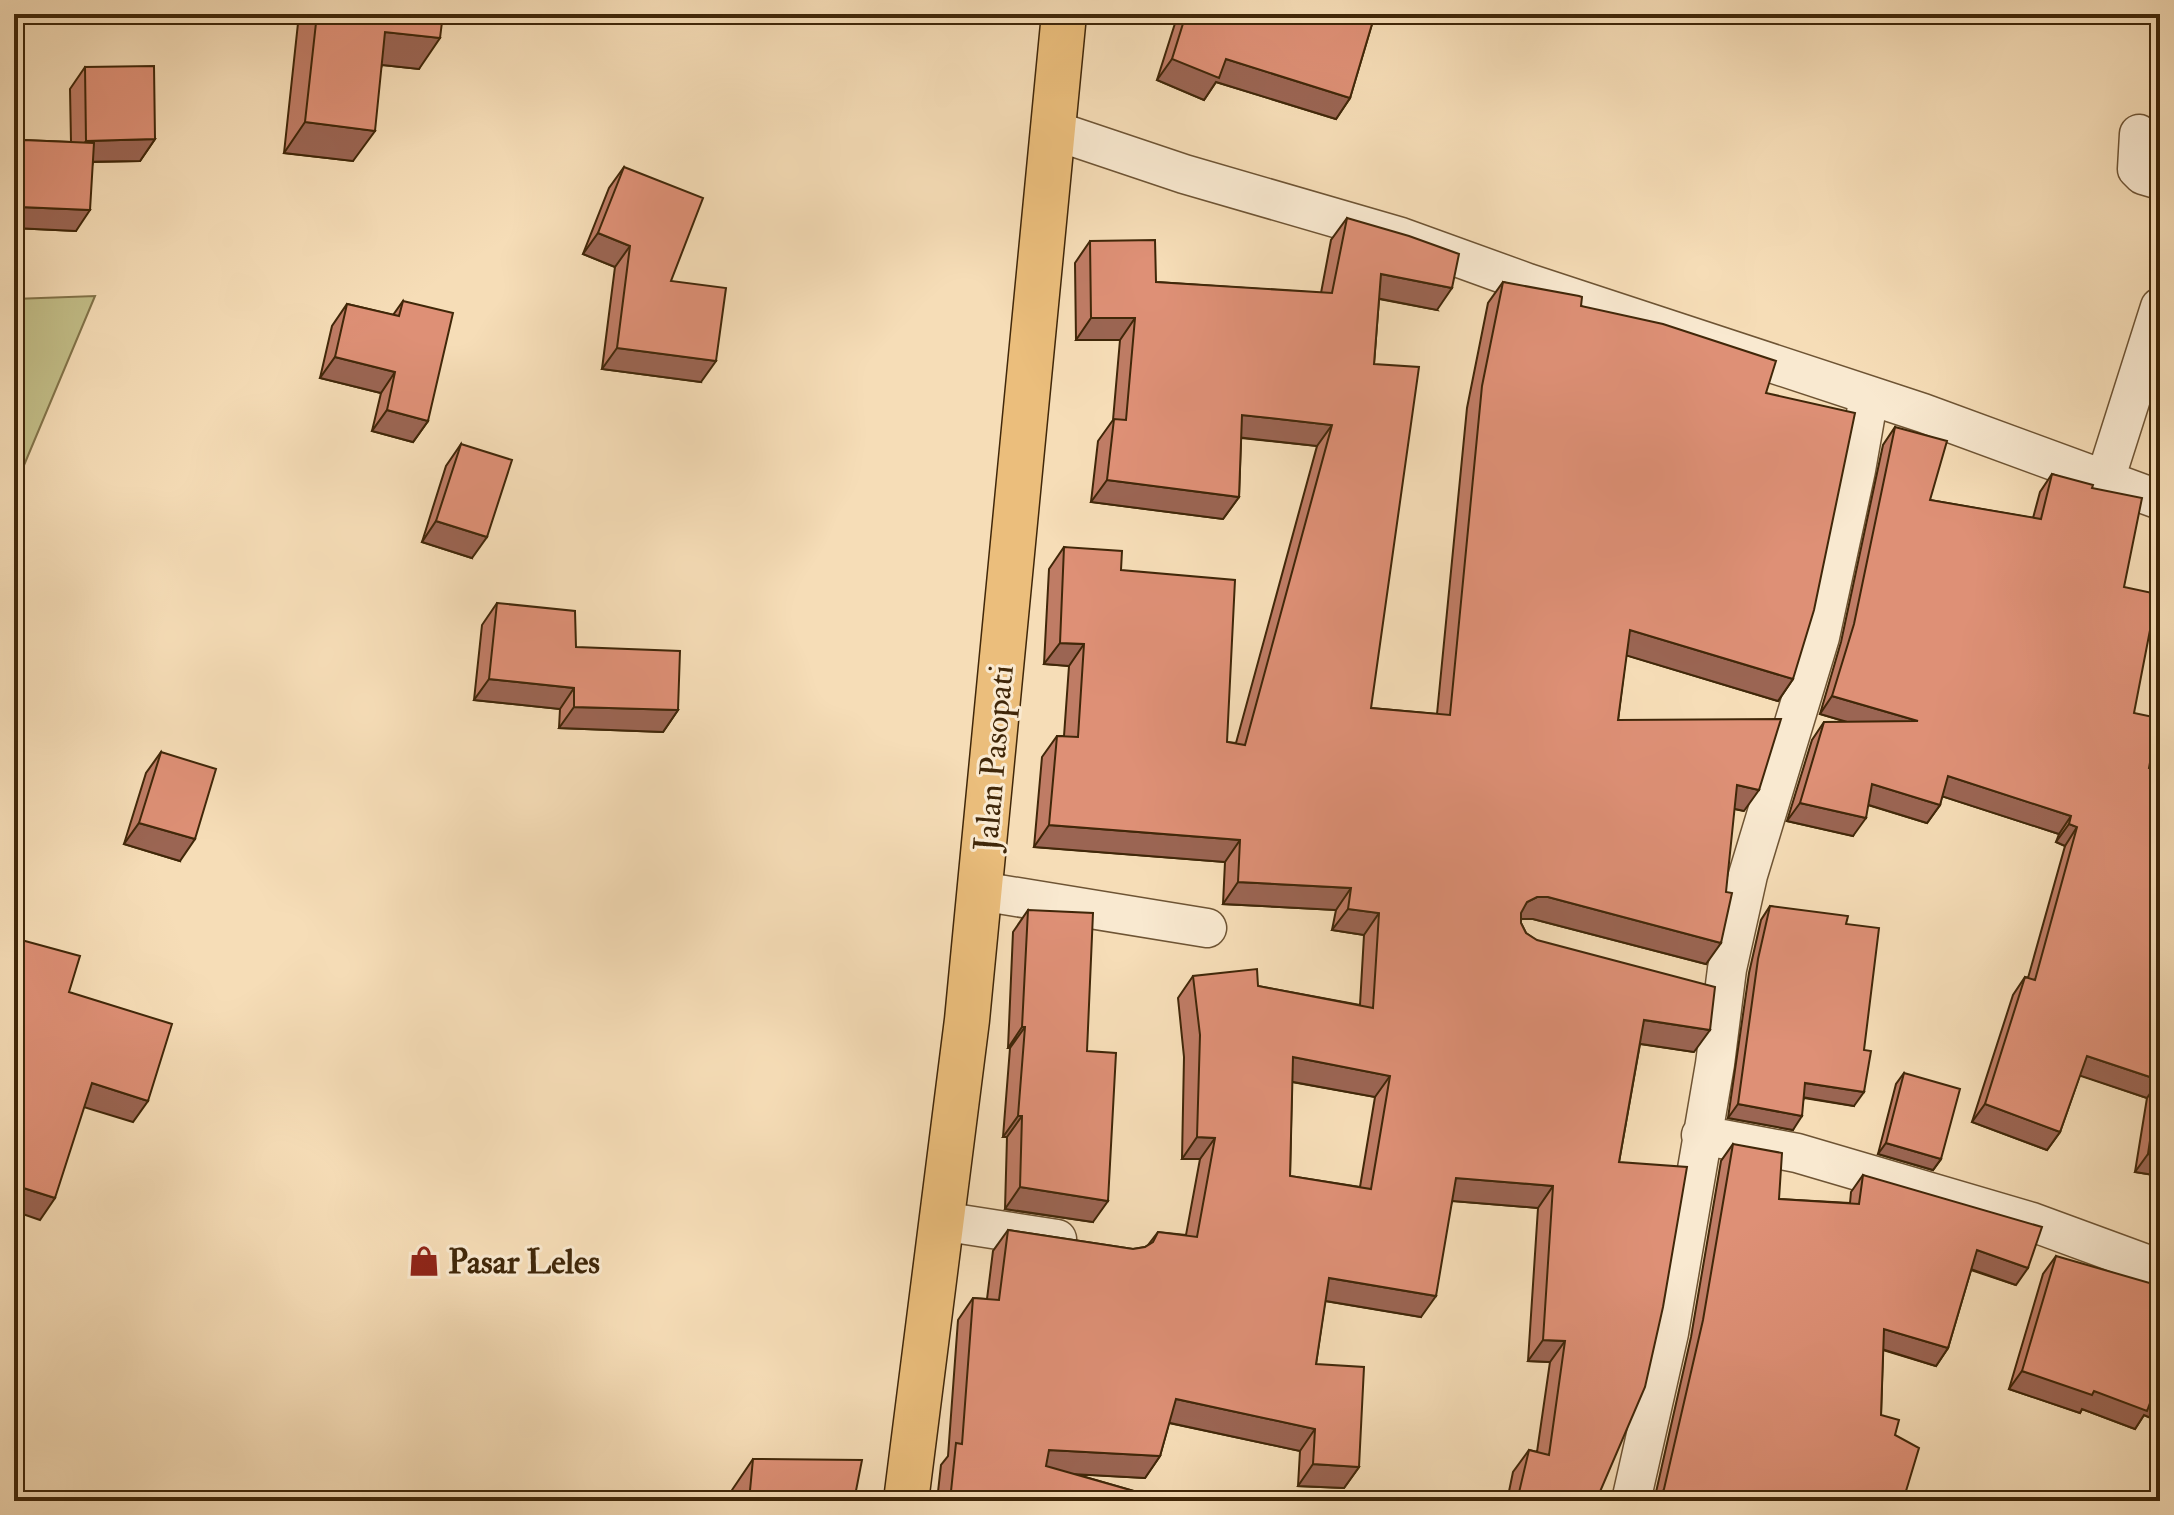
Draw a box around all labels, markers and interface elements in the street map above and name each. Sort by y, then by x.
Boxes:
street label: Jalan Pasopati [965,663,1024,854]
place label: Pasar Leles [448,1241,600,1284]
shop icon: Pasar Leles [407,1244,441,1278]

